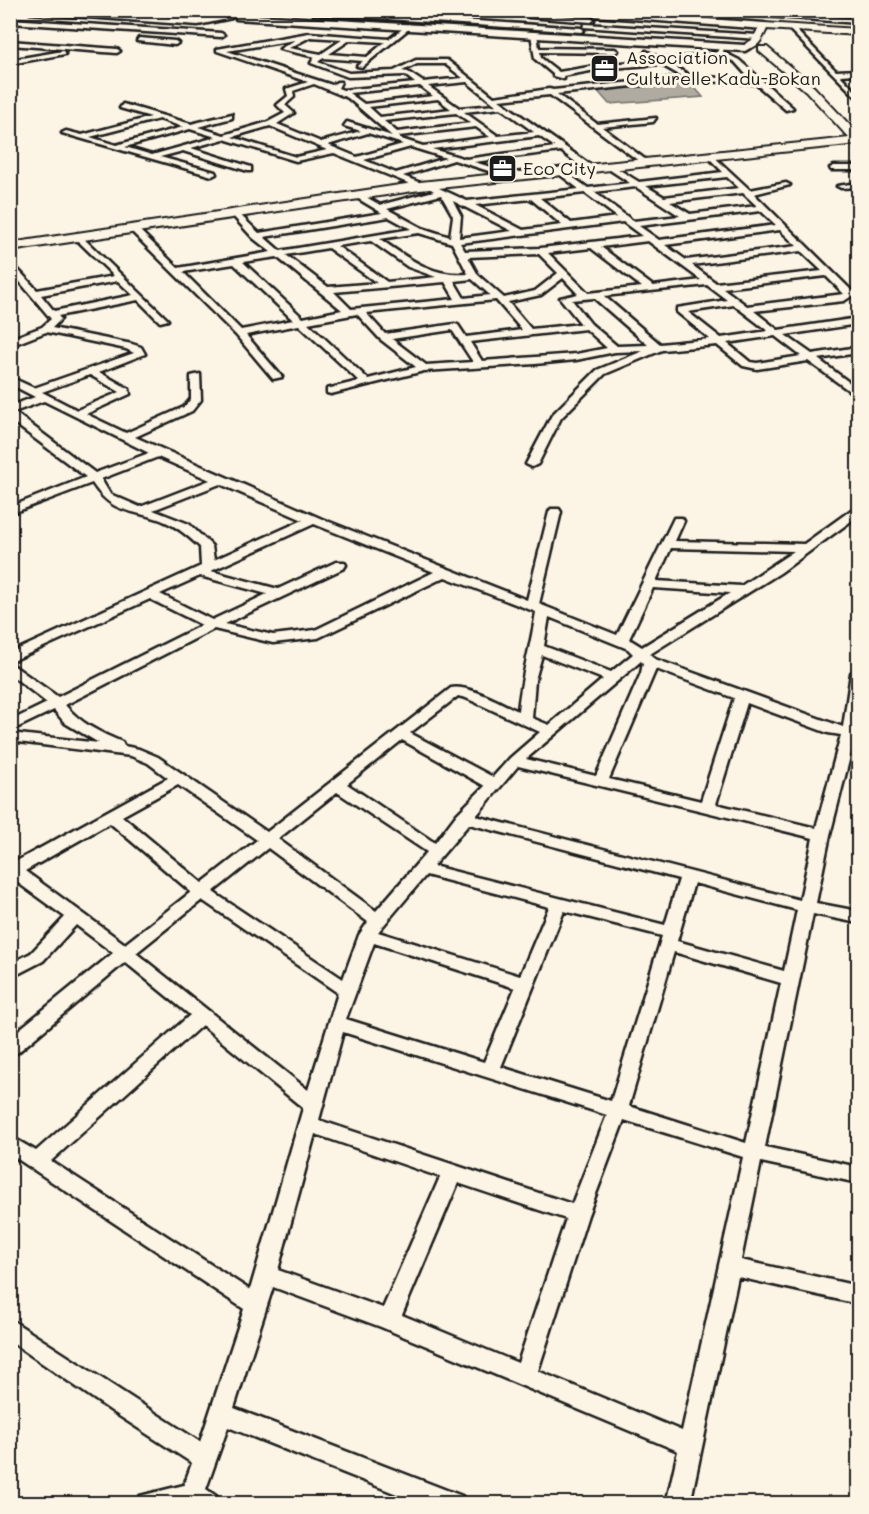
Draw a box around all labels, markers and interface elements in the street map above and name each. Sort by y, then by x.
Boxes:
place label: Association Culturelle Kadu-Bokan [626,45,821,90]
office icon: Association Culturelle Kadu-Bokan [589,52,621,84]
office icon: Eco City [486,153,518,185]
place label: Eco City [523,156,596,180]

